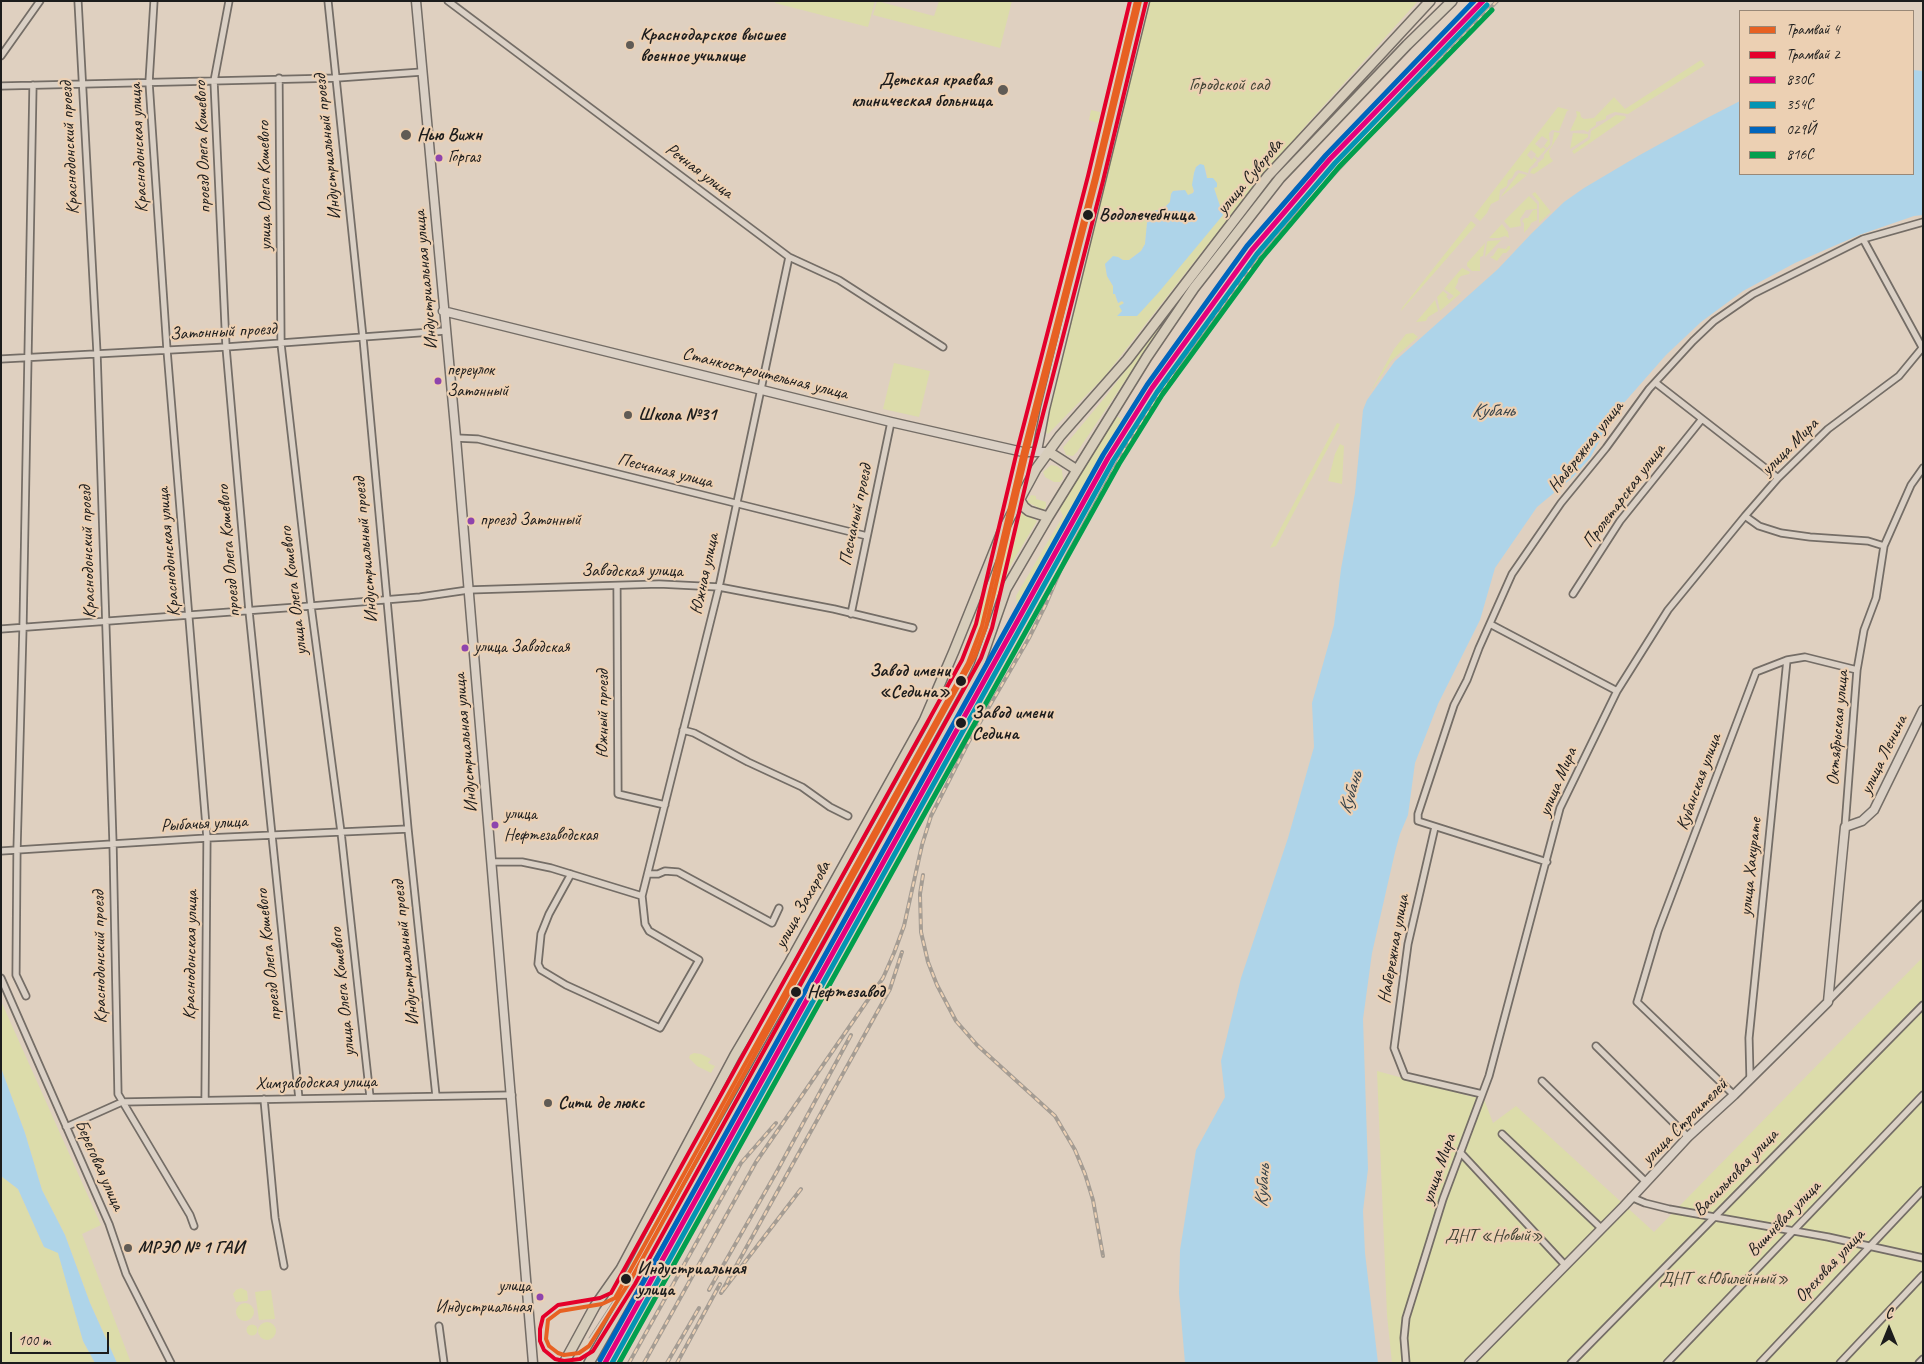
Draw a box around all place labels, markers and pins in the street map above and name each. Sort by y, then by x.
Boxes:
place label: Краснодарское высшее военное училище [640,24,785,66]
marker: Краснодарское высшее военное училище [624,39,636,51]
place label: Детская краевая клиническая больница [851,69,992,112]
marker: Детская краевая клиническая больница [996,83,1010,97]
place label: Нью Вижн [417,124,482,146]
marker: Нью Вижн [399,128,413,142]
place label: Горгаз [448,148,480,168]
marker: Горгаз [434,153,444,163]
place label: Водолечебница [1099,204,1194,226]
marker: Водолечебница [1081,208,1095,222]
place label: переулок Затонный [447,361,508,401]
marker: переулок Затонный [433,376,443,386]
place label: Школа №31 [638,404,716,426]
marker: Школа №31 [622,409,634,421]
place label: проезд Затонный [480,511,581,531]
marker: проезд Затонный [466,516,476,526]
place label: улица Заводская [474,638,570,658]
marker: улица Заводская [460,643,470,653]
place label: Завод имени «Седина» [869,660,950,702]
marker: Завод имени «Седина» [954,674,968,688]
place label: Завод имени Седина [972,702,1053,744]
marker: Завод имени Седина [954,716,968,730]
place label: улица Нефтезаводская [504,805,597,845]
marker: улица Нефтезаводская [490,820,500,830]
place label: Нефтезавод [807,981,885,1003]
marker: Нефтезавод [789,985,803,999]
place label: Сити де люкс [558,1092,644,1114]
marker: Сити де люкс [542,1097,554,1109]
place label: МРЭО № 1 ГАИ [138,1237,244,1259]
marker: МРЭО № 1 ГАИ [122,1242,134,1254]
place label: Индустриальная улица [637,1258,746,1300]
marker: Индустриальная улица [619,1272,633,1286]
place label: улица Индустриальная [436,1277,531,1317]
marker: улица Индустриальная [535,1292,545,1302]

